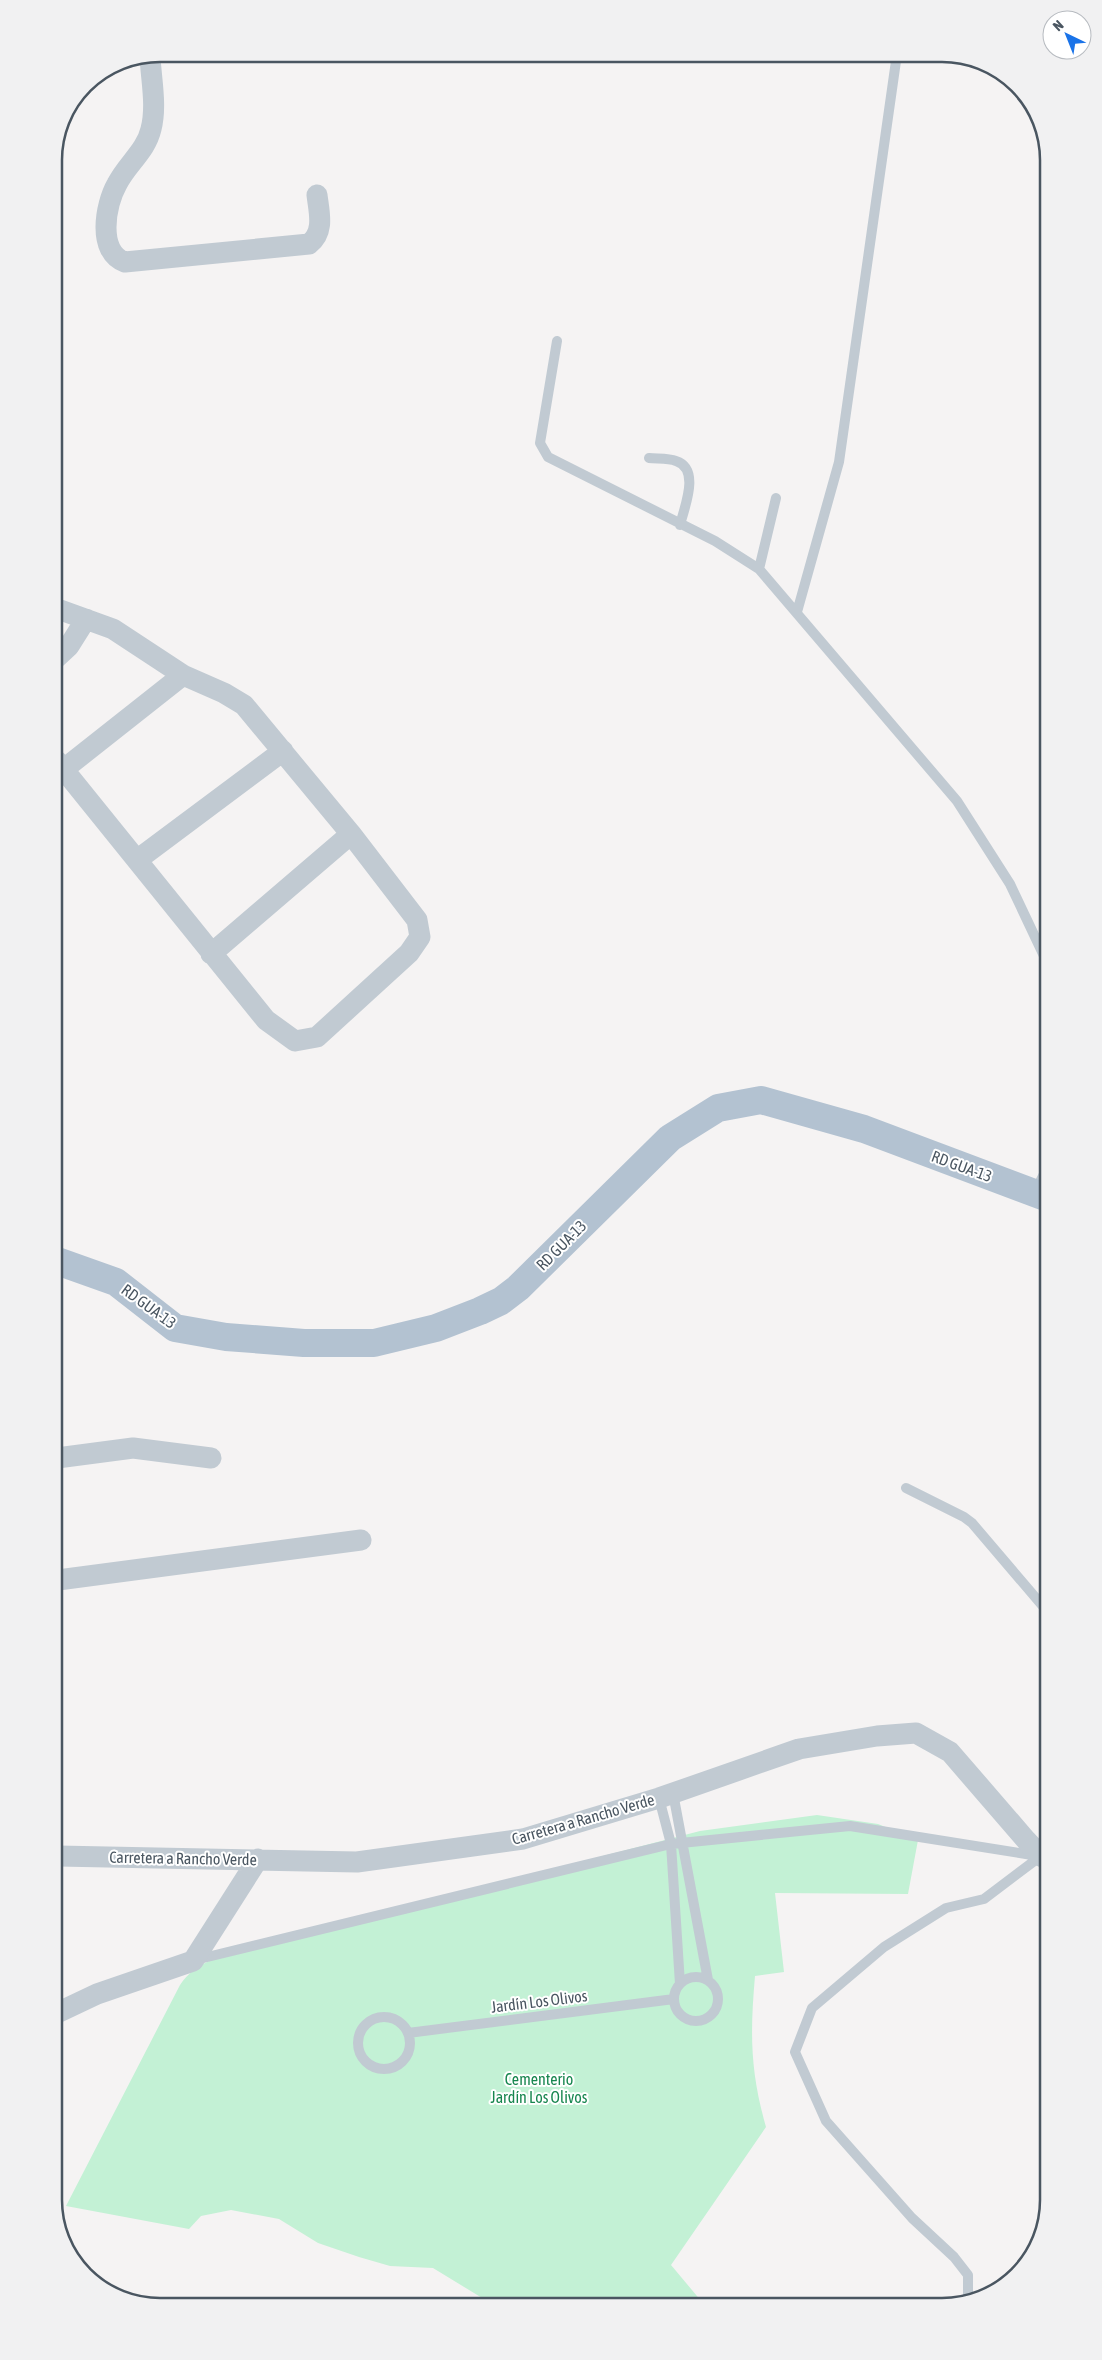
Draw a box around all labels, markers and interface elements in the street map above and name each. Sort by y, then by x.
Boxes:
north arrow [1042,10,1092,60]
text: N [1050,17,1067,34]
street label: RD GUA-13 [929,1147,995,1185]
street label: RD GUA-13 [532,1216,590,1274]
street label: RD GUA-13 [118,1280,180,1332]
street label: Carretera a Rancho Verde [510,1790,656,1848]
street label: Carretera a Rancho Verde [109,1848,257,1868]
street label: Jardín Los Olivos [490,1986,589,2016]
park label: Cementerio Jardín Los Olivos [491,2070,588,2106]

